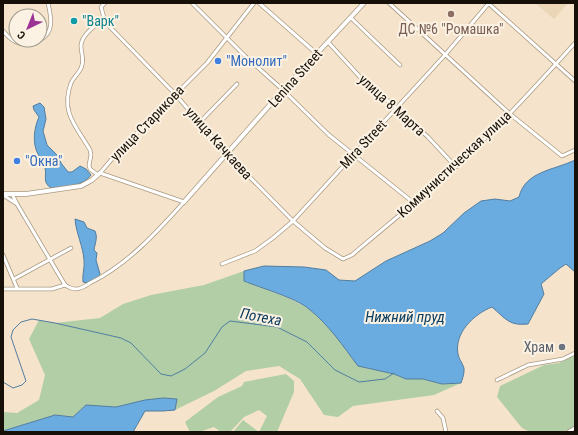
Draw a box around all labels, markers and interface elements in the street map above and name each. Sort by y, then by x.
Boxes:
north arrow [8,8,48,48]
marker: ДС №6 "Ромашка" [446,9,456,19]
place label: "Варк" [82,13,119,29]
marker: "Варк" [69,16,79,26]
place label: ДС №6 "Ромашка" [398,21,504,37]
text: С [15,28,28,42]
street label: Lenina Street [265,46,325,110]
place label: "Монолит" [226,53,287,69]
marker: "Монолит" [213,56,223,66]
street label: улица 8 Марта [356,71,428,139]
street label: улица Старикова [107,82,187,164]
street label: улица Качкаева [182,103,256,183]
street label: Коммунистическая улица [394,107,514,221]
street label: Mira Street [337,116,389,172]
place label: "Окна" [25,153,62,169]
marker: "Окна" [12,156,22,166]
water label: Потеха [239,304,283,330]
water label: Нижний пруд [365,308,445,326]
place label: Храм [524,339,554,355]
marker: Храм [557,342,567,352]

